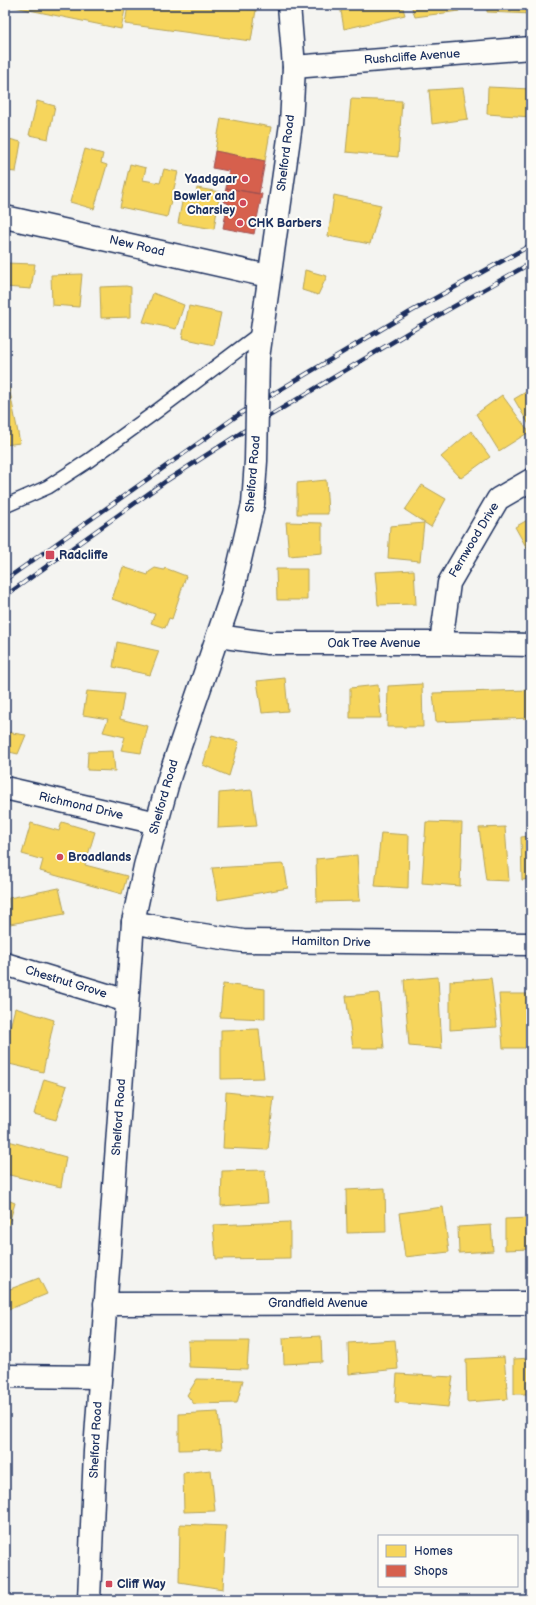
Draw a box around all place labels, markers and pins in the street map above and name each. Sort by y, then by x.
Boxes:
place label: Yaadgaar [185,172,237,187]
marker: Yaadgaar [240,174,250,184]
place label: Bowler and Charsley [173,189,236,218]
marker: Bowler and Charsley [238,198,248,208]
place label: CHK Barbers [248,216,322,231]
marker: CHK Barbers [235,218,245,228]
place label: Radcliffe [59,548,108,563]
marker: Radcliffe [44,549,56,561]
place label: Broadlands [68,850,131,865]
marker: Broadlands [55,852,65,862]
place label: Cliff Way [117,1577,166,1592]
marker: Cliff Way [104,1579,114,1589]

